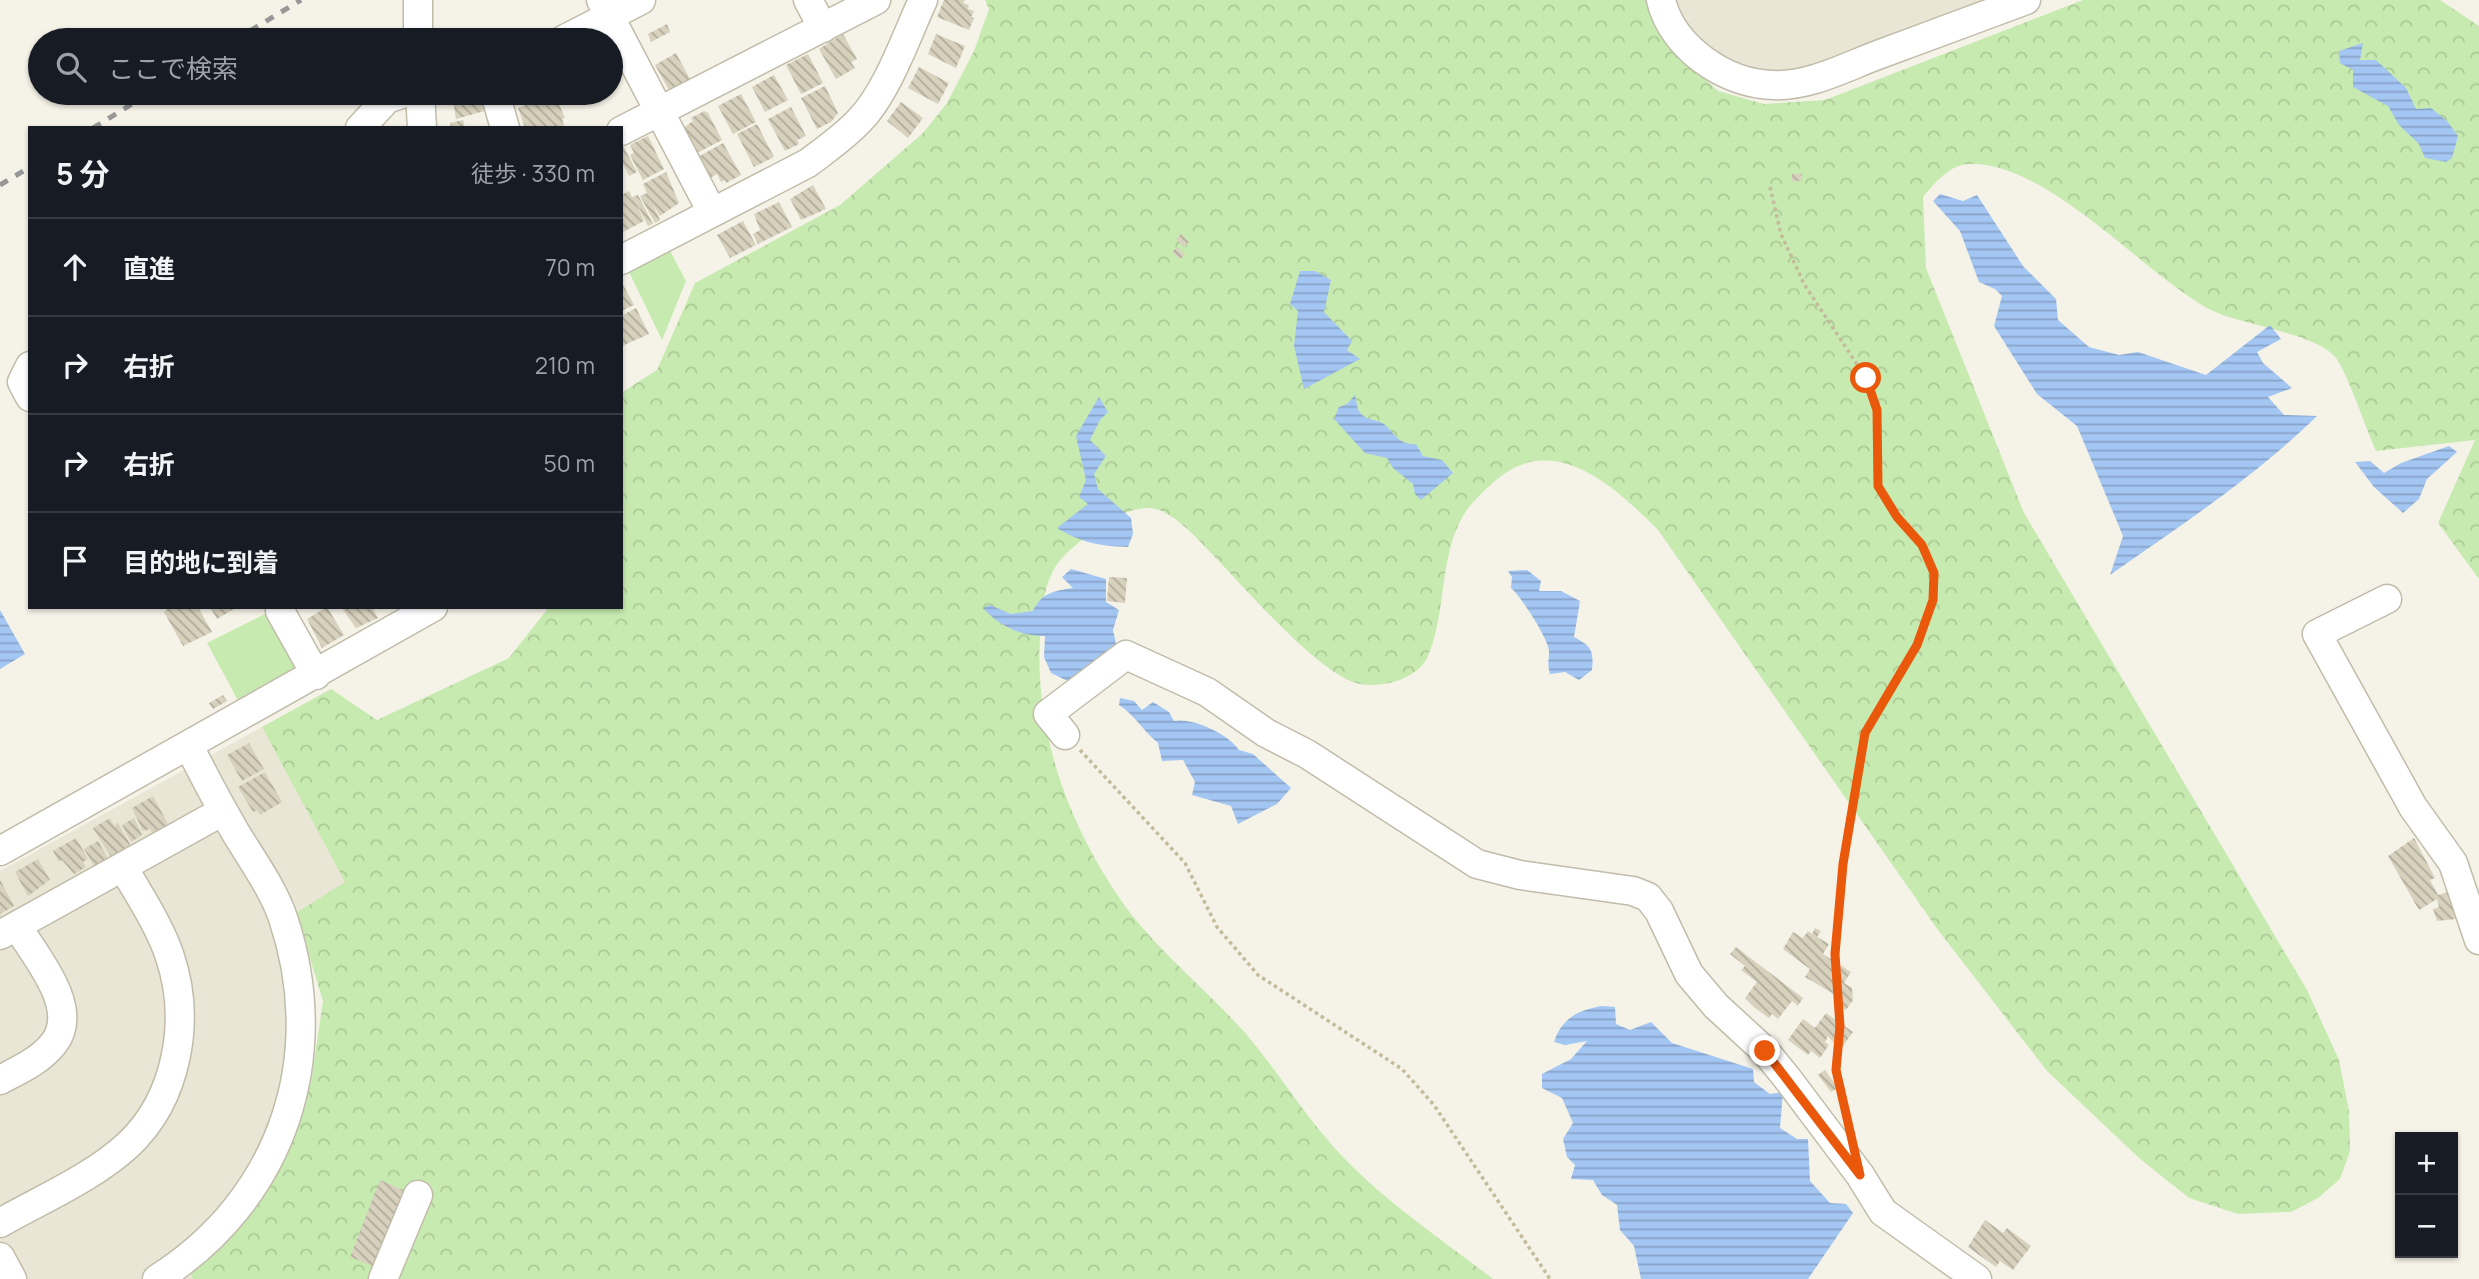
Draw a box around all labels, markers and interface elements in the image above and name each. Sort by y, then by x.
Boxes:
search box [28,28,623,105]
icon: search [52,48,90,86]
text: ここで検索 [108,50,238,86]
text: 5 分 [56,153,110,194]
text: 徒歩 · 330 m [471,157,595,189]
icon: ahead [56,248,94,286]
text: 直進 [123,250,175,286]
text: 70 m [545,251,595,283]
icon: right [56,346,94,384]
text: 右折 [123,348,175,384]
text: 210 m [535,349,595,381]
route start [1850,362,1881,393]
icon: right [56,444,94,482]
text: 右折 [123,446,175,482]
text: 50 m [544,447,595,479]
icon: arrive [56,542,94,580]
text: 目的地に到着 [123,544,279,580]
route end [1749,1035,1780,1066]
map controls [2395,1132,2458,1258]
button: + [2395,1132,2458,1195]
button: − [2395,1195,2458,1258]

